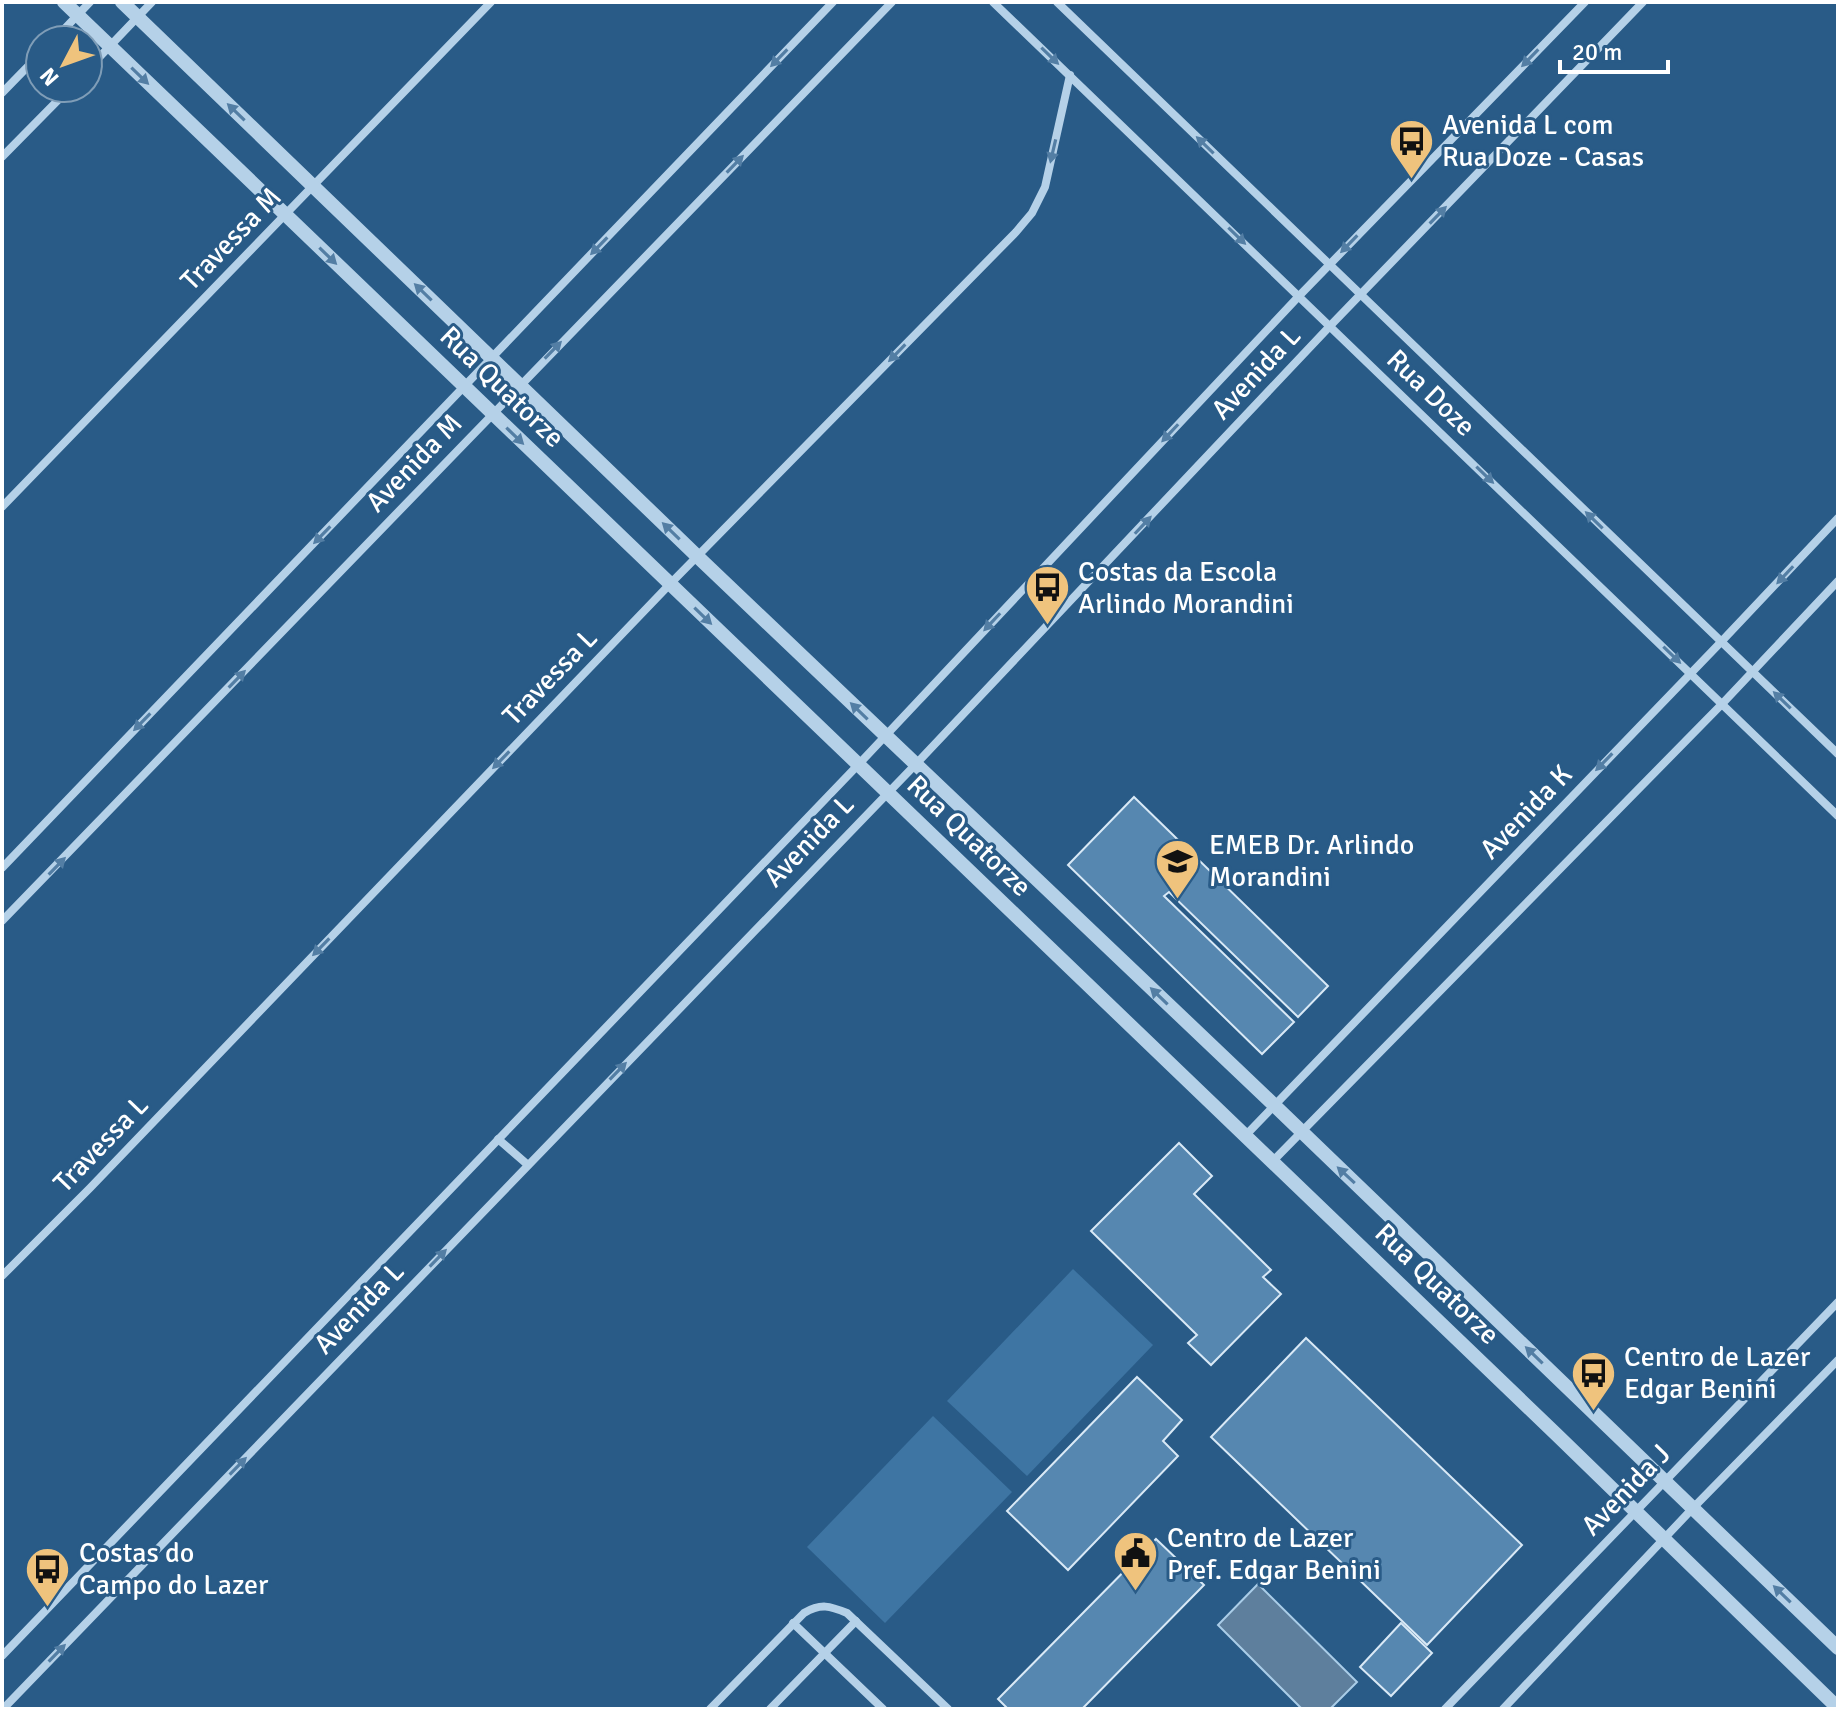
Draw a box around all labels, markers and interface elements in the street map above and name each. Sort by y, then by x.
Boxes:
north arrow [24,24,104,104]
scale bar [1560,24,1668,74]
text: 20 m [1572,37,1622,67]
one-way arrow [1040,46,1059,65]
one-way arrow [770,48,789,67]
one-way arrow [1521,48,1540,67]
text: N [34,62,64,91]
one-way arrow [130,66,149,84]
one-way arrow [227,103,246,122]
place label: Avenida L com Rua Doze - Casas [1442,108,1644,174]
bus stop icon: Avenida L com Rua Doze - Casas [1387,117,1435,180]
one-way arrow [1196,136,1215,155]
one-way arrow [1046,139,1059,164]
one-way arrow [725,155,743,174]
street label: Travessa M [174,180,288,298]
one-way arrow [1429,206,1447,225]
one-way arrow [1227,227,1246,245]
one-way arrow [1340,234,1358,253]
one-way arrow [590,236,609,255]
one-way arrow [318,246,337,264]
one-way arrow [414,284,433,302]
street label: Rua Quatorze [433,319,571,455]
street label: Avenida L [1204,319,1308,427]
one-way arrow [544,341,562,360]
street label: Rua Doze [1380,342,1482,444]
one-way arrow [888,343,907,362]
street label: Avenida M [359,407,469,519]
one-way arrow [1161,423,1179,442]
one-way arrow [505,426,524,445]
one-way arrow [1475,465,1494,484]
one-way arrow [1585,511,1604,530]
one-way arrow [1133,516,1151,535]
one-way arrow [662,522,681,541]
one-way arrow [314,525,332,544]
place label: Costas da Escola Arlindo Morandini [1078,555,1294,621]
bus stop icon: Costas da Escola Arlindo Morandini [1023,564,1071,627]
one-way arrow [1776,565,1794,584]
one-way arrow [693,606,712,625]
one-way arrow [983,612,1001,631]
street label: Travessa L [495,621,605,733]
one-way arrow [1662,646,1681,664]
one-way arrow [228,669,246,688]
one-way arrow [1773,691,1792,710]
one-way arrow [850,702,869,720]
one-way arrow [134,712,152,731]
one-way arrow [492,750,511,769]
one-way arrow [1596,753,1614,772]
street label: Avenida K [1473,758,1579,866]
street label: Rua Quatorze [900,768,1038,904]
street label: Avenida L [757,788,861,894]
place label: EMEB Dr. Arlindo Morandini [1209,828,1414,894]
school or university icon: EMEB Dr. Arlindo Morandini [1154,837,1202,900]
one-way arrow [47,857,65,876]
one-way arrow [312,938,330,957]
one-way arrow [1149,987,1168,1005]
one-way arrow [609,1062,627,1081]
street label: Travessa L [46,1088,156,1200]
one-way arrow [1337,1167,1356,1185]
street label: Rua Quatorze [1368,1216,1506,1352]
one-way arrow [429,1249,447,1268]
street label: Avenida L [307,1255,411,1361]
place label: Centro de Lazer Edgar Benini [1624,1340,1811,1406]
one-way arrow [1525,1346,1544,1365]
bus stop icon: Centro de Lazer Edgar Benini [1569,1349,1617,1412]
street label: Avenida J [1574,1437,1678,1543]
one-way arrow [228,1457,247,1476]
place label: Centro de Lazer Pref. Edgar Benini [1167,1521,1381,1587]
public building icon: Centro de Lazer Pref. Edgar Benini [1112,1530,1160,1593]
place label: Costas do Campo do Lazer [79,1536,269,1602]
bus stop icon: Costas do Campo do Lazer [24,1545,72,1608]
one-way arrow [1773,1585,1792,1604]
one-way arrow [48,1644,66,1663]

